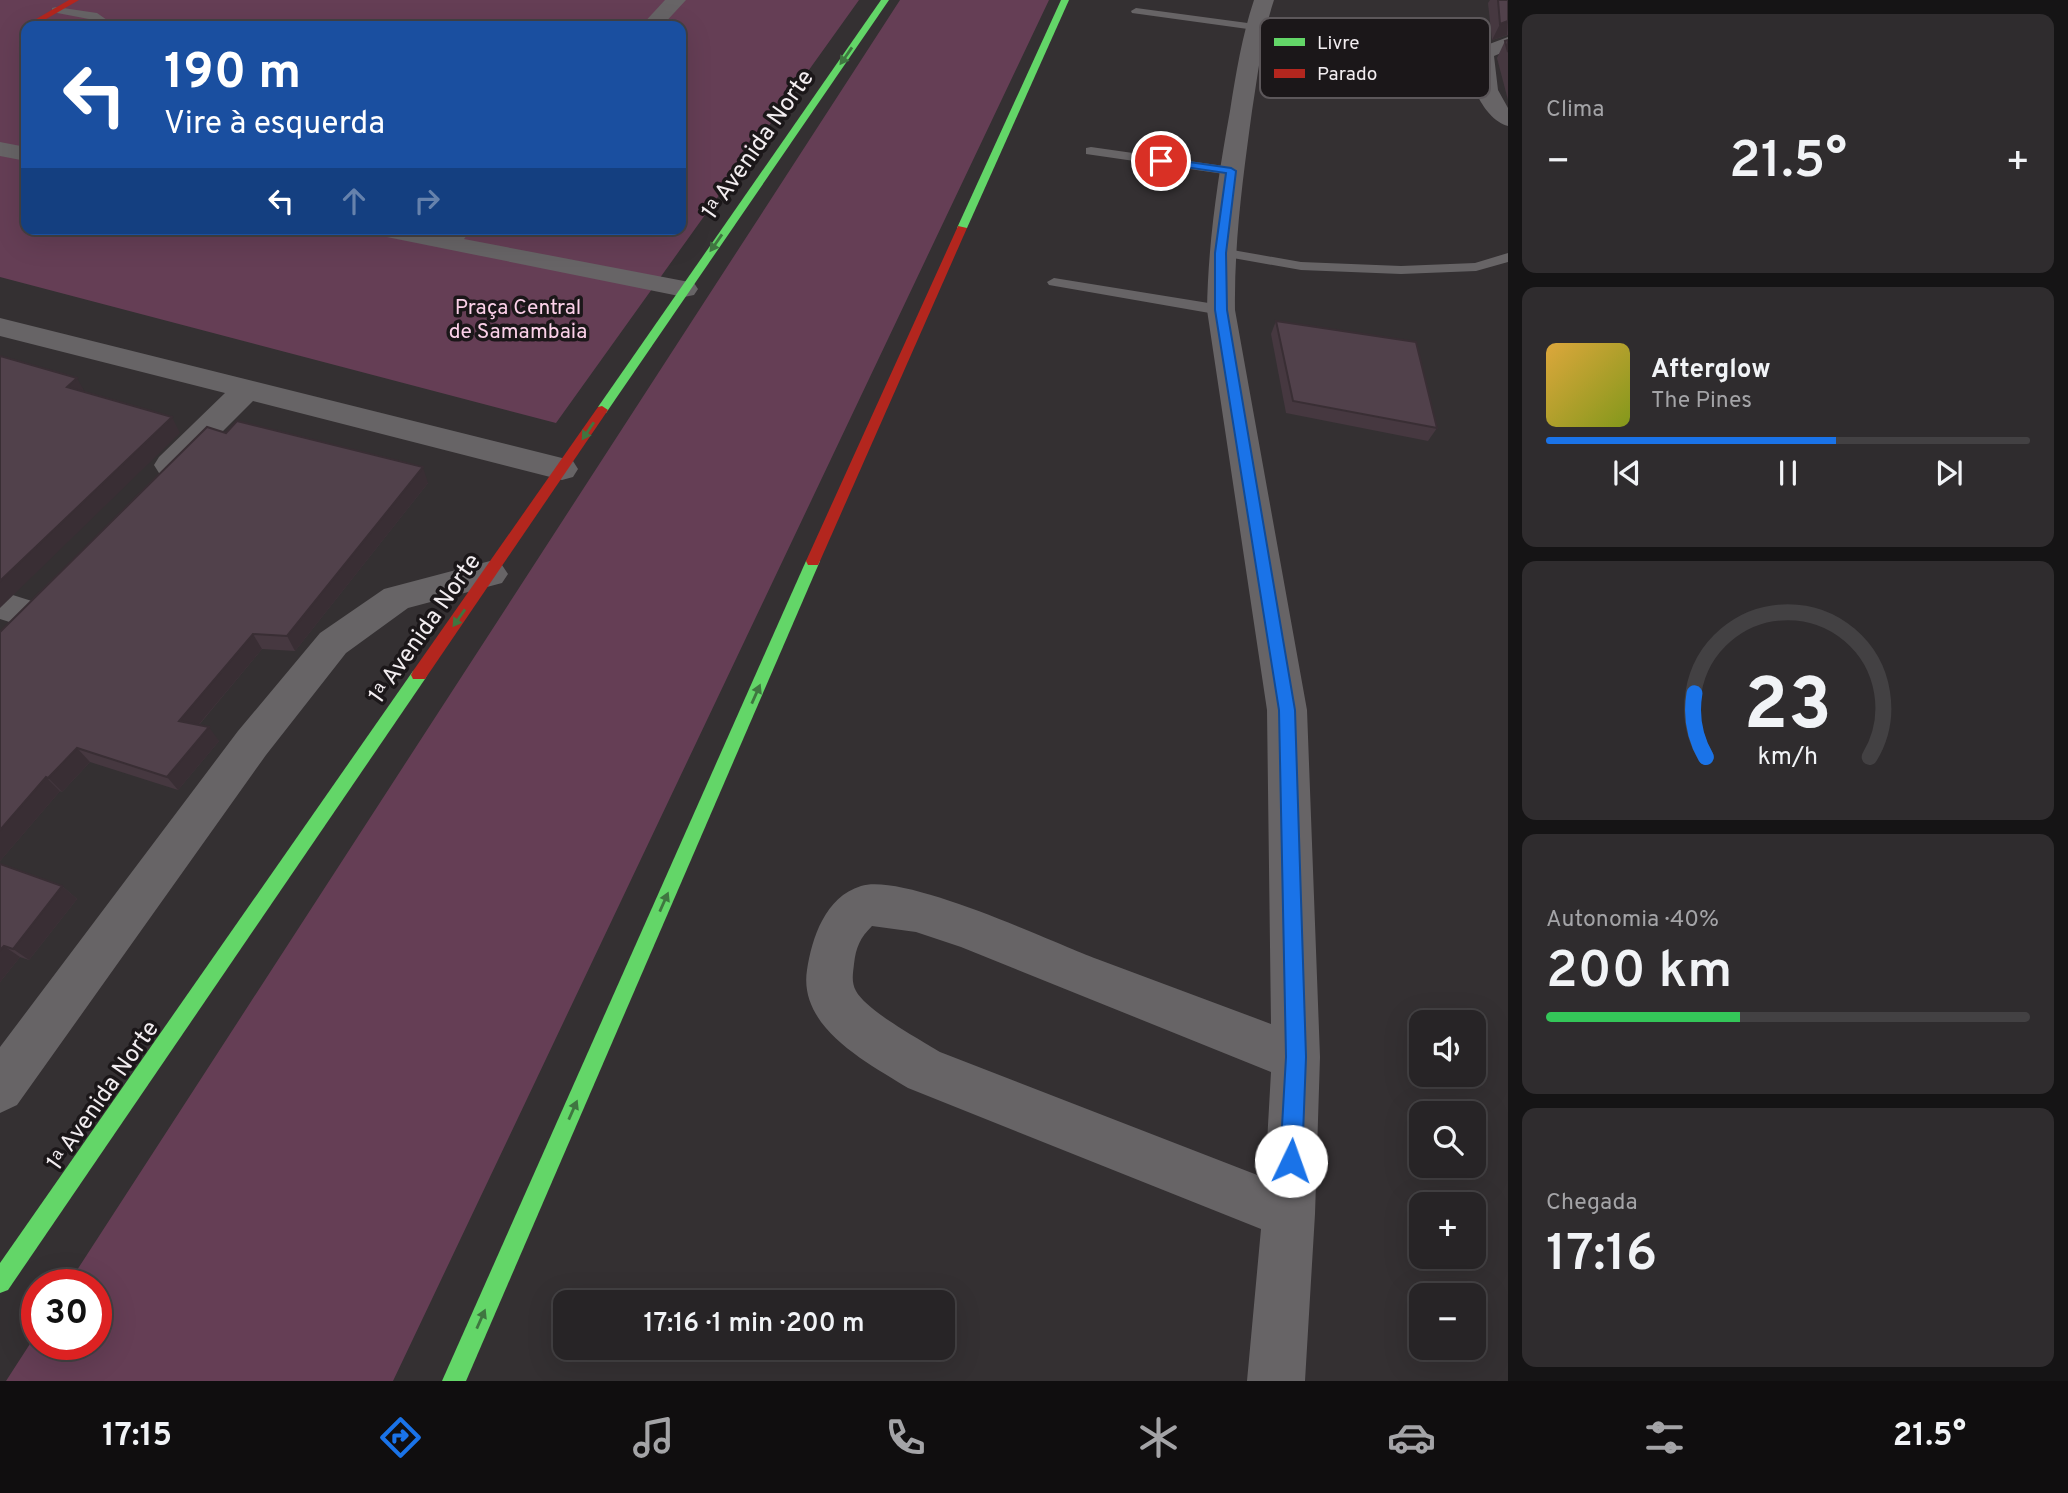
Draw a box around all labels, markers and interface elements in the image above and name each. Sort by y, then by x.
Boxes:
legend [1260,18,1490,98]
text: Livre [1317,32,1360,56]
text: 190 m [164,44,301,106]
one-way arrow [839,47,853,65]
icon: left [49,49,140,140]
text: Parado [1317,63,1377,87]
street label: 1ᵃ Avenida Norte [696,64,821,226]
text: Clima [1546,96,1604,125]
text: Vire à esquerda [164,105,385,145]
text: 21.5° [1729,130,1847,196]
pin [1131,131,1191,191]
text: − [1546,139,1571,188]
text: + [2005,139,2030,188]
icon: arrive [1142,142,1180,180]
icon: left [262,182,300,220]
icon: ahead [335,182,373,220]
icon: right [408,182,446,220]
one-way arrow [709,234,723,252]
park label: Praça Central de Samambaia [449,295,587,346]
text: Afterglow [1651,354,1771,387]
text: The Pines [1651,387,1752,416]
one-way arrow [581,422,595,440]
icon: previous [1608,454,1646,492]
icon: pause [1769,454,1807,492]
icon: next [1930,454,1968,492]
street label: 1ᵃ Avenida Norte [363,548,488,710]
one-way arrow [453,609,466,628]
text: 23 [1744,663,1832,755]
one-way arrow [751,683,762,704]
text: km/h [1758,741,1818,773]
one-way arrow [658,892,670,912]
text: Autonomia · 40% [1546,906,1719,935]
text: 200 km [1546,940,1732,1006]
map controls [1409,1010,1486,1360]
button: sound [1409,1010,1486,1087]
street label: 1ᵃ Avenida Norte [41,1015,166,1177]
one-way arrow [567,1100,579,1120]
button: search [1409,1101,1486,1178]
position arrow [1254,1124,1328,1198]
text: Chegada [1546,1189,1638,1218]
button: + [1409,1192,1486,1269]
text: 17:16 [1546,1223,1658,1289]
speed limit sign: 30 [21,1269,112,1360]
button: − [1409,1283,1486,1360]
one-way arrow [476,1308,487,1329]
text: 17:16 · 1 min · 200 m [643,1308,865,1341]
icon: directions [376,1413,425,1462]
icon: music [629,1413,678,1462]
icon: phone [881,1413,930,1462]
icon: climate [1134,1413,1183,1462]
icon: car [1387,1413,1436,1462]
icon: filters [1640,1413,1689,1462]
text: 17:15 [102,1417,172,1457]
text: 21.5° [1893,1417,1966,1457]

